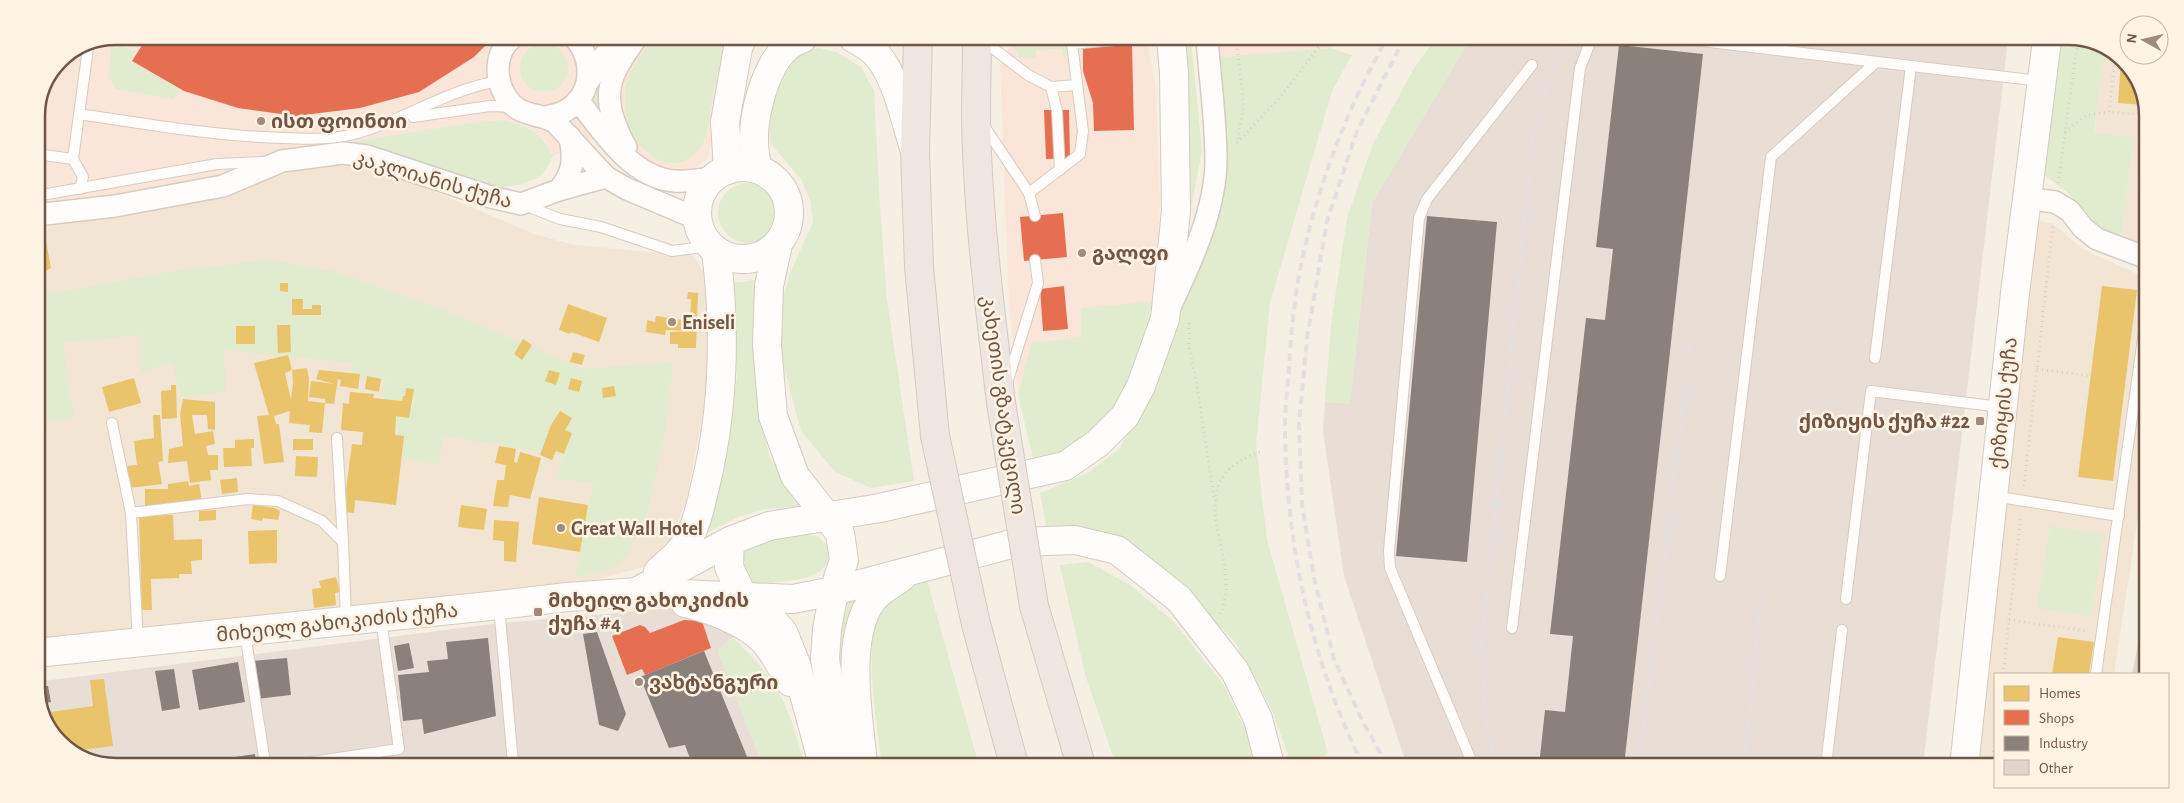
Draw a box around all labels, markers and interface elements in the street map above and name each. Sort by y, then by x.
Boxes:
north arrow [2119,15,2169,65]
text: N [2125,33,2140,44]
place label: ისთ ფოინთი [271,112,407,133]
marker: ისთ ფოინთი [255,115,267,127]
street label: კაკლიანის ქუჩა [351,148,514,214]
place label: გალფი [1092,244,1169,265]
marker: გალფი [1076,247,1088,259]
street label: კახეთის გზატკეცილი [976,294,1028,516]
place label: Eniseli [682,313,735,333]
marker: Eniseli [666,316,678,328]
street label: ქიზიყის ქუჩა [1987,336,2022,470]
place label: ქიზიყის ქუჩა #22 [1799,412,1970,433]
marker: ქიზიყის ქუჩა #22 [1974,415,1986,427]
place label: Great Wall Hotel [571,519,703,539]
marker: Great Wall Hotel [555,522,567,534]
place label: მიხეილ გახოკიძის ქუჩა #4 [548,591,749,635]
street label: მიხეილ გახოკიძის ქუჩა [215,600,459,648]
marker: მიხეილ გახოკიძის ქუჩა #4 [532,606,544,618]
place label: ვახტანგური [649,673,778,694]
legend [1994,673,2169,788]
marker: ვახტანგური [633,676,645,688]
text: Homes [2039,686,2081,701]
text: Shops [2039,711,2074,726]
text: Industry [2039,736,2088,751]
text: Other [2039,761,2073,776]

